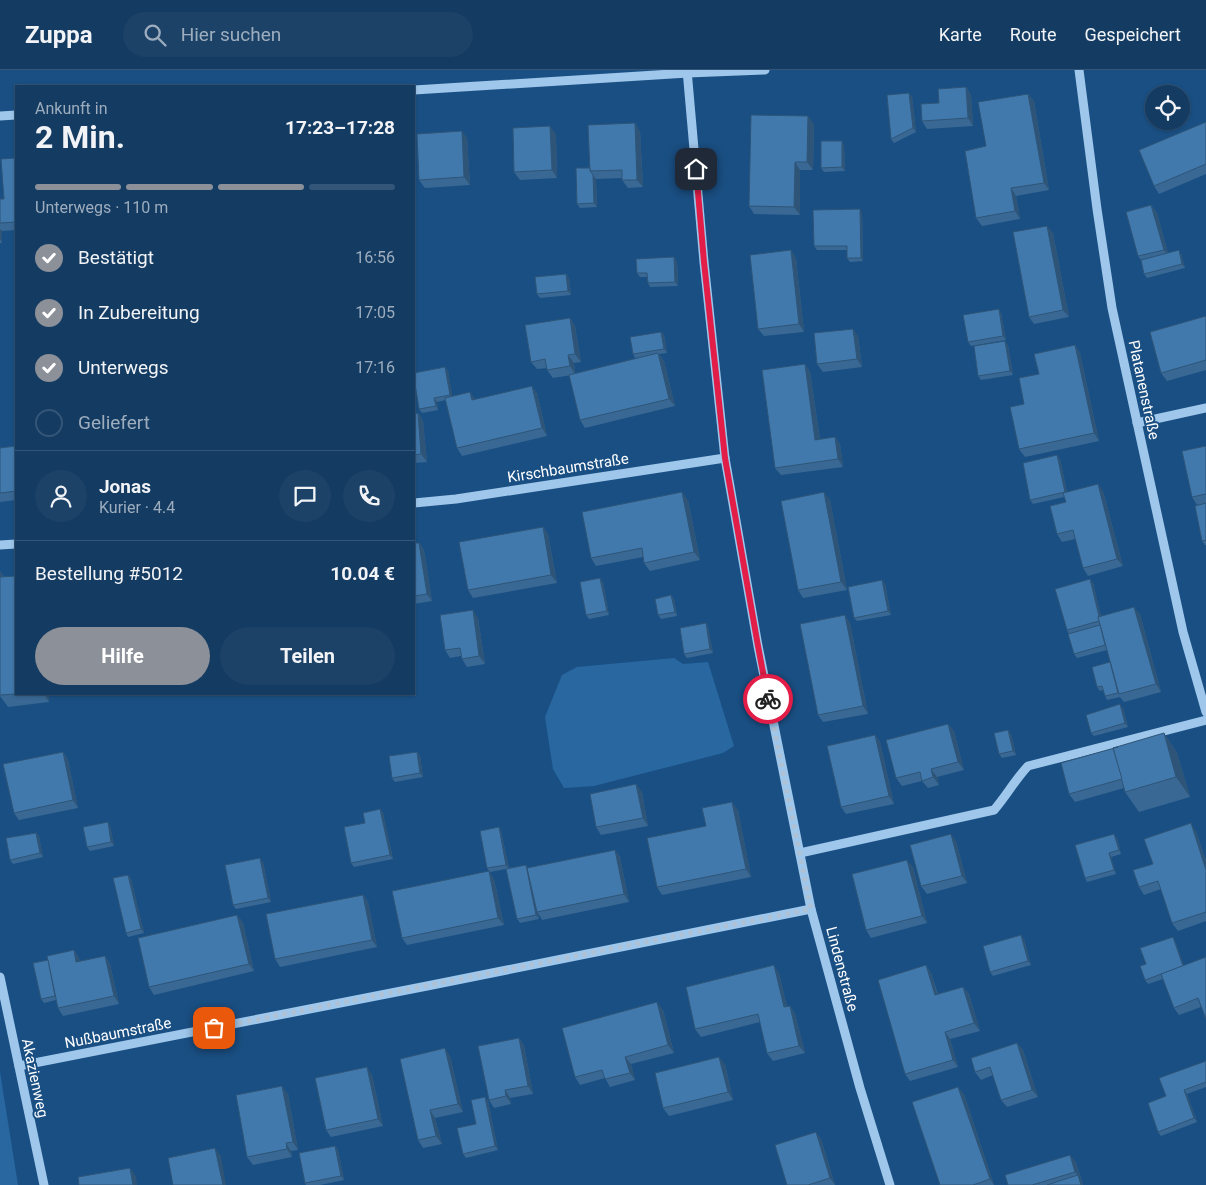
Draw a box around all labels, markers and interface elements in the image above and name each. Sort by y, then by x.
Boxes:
search box [123,12,473,57]
text: Zuppa [25,21,93,49]
icon: search [141,21,169,49]
text: Hier suchen [181,23,281,46]
text: Karte [939,24,982,45]
text: Route [1010,24,1057,45]
text: Gespeichert [1085,24,1181,45]
map controls [1145,85,1190,130]
button: locate [1145,85,1190,130]
text: Ankunft in [35,99,108,118]
text: 17:23–17:28 [285,116,395,139]
text: 2 Min. [35,118,125,156]
pin [675,148,717,190]
icon: home [682,155,710,183]
text: Unterwegs · 110 m [35,198,168,217]
icon: check [35,244,63,272]
text: Bestätigt [78,246,154,269]
text: 16:56 [355,248,395,267]
icon: check [35,299,63,327]
text: In Zubereitung [78,301,200,324]
text: 17:05 [355,303,395,322]
street label: Platanenstraße [1125,339,1163,441]
icon: check [35,354,63,382]
text: Unterwegs [78,356,169,379]
text: 17:16 [355,358,395,377]
text: Geliefert [78,411,150,434]
street label: Kirschbaumstraße [506,450,630,486]
button: person [35,470,87,522]
button: chat [279,470,331,522]
button: phone [343,470,395,522]
text: Jonas [99,475,151,498]
text: Kurier · 4.4 [99,498,175,517]
text: Bestellung #5012 [35,562,183,585]
text: 10.04 € [330,562,395,585]
button: Hilfe [35,627,210,685]
button: Teilen [220,627,395,685]
courier [743,674,793,724]
icon: bike [754,685,782,713]
street label: Lindenstraße [822,925,862,1013]
pin [193,1007,235,1049]
street label: Nußbaumstraße [63,1014,173,1052]
icon: bag [200,1014,228,1042]
street label: Akazienweg [18,1037,52,1119]

